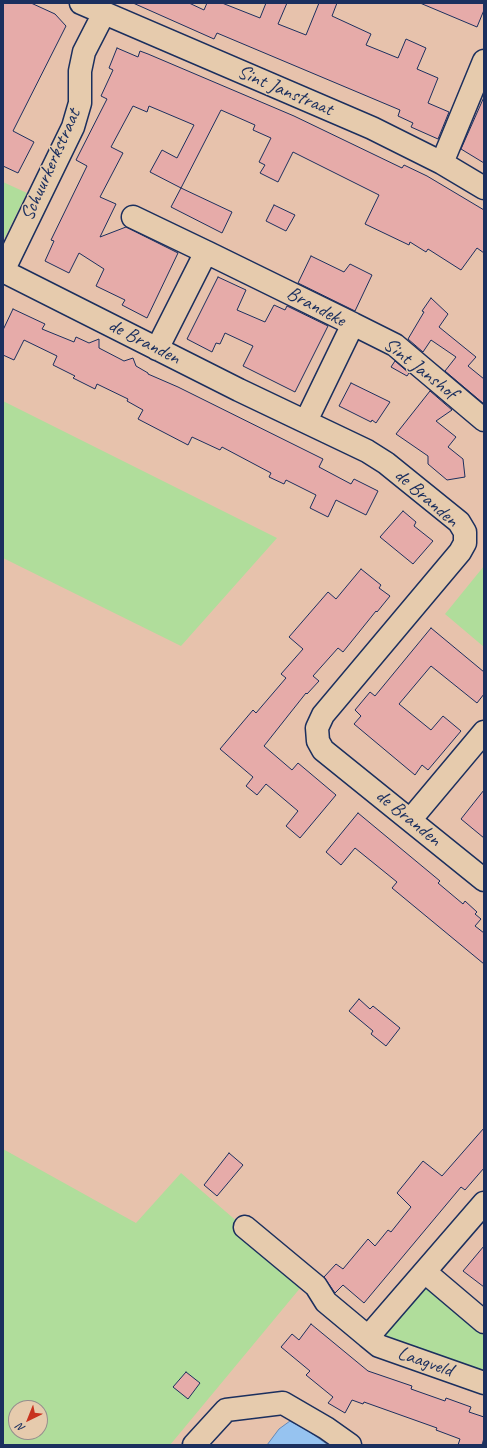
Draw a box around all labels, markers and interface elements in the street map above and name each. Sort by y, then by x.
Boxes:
street label: Sint Janstraat [234,60,336,122]
street label: Schuurkerkstraat [16,105,86,225]
street label: Brandeke [282,282,350,332]
street label: de Branden [104,314,184,370]
street label: Sint Janshof [378,333,462,405]
street label: de Branden [389,463,463,533]
street label: de Branden [370,784,446,852]
street label: Laagveld [394,1341,456,1383]
north arrow [8,1400,48,1440]
text: N [13,1421,28,1435]

